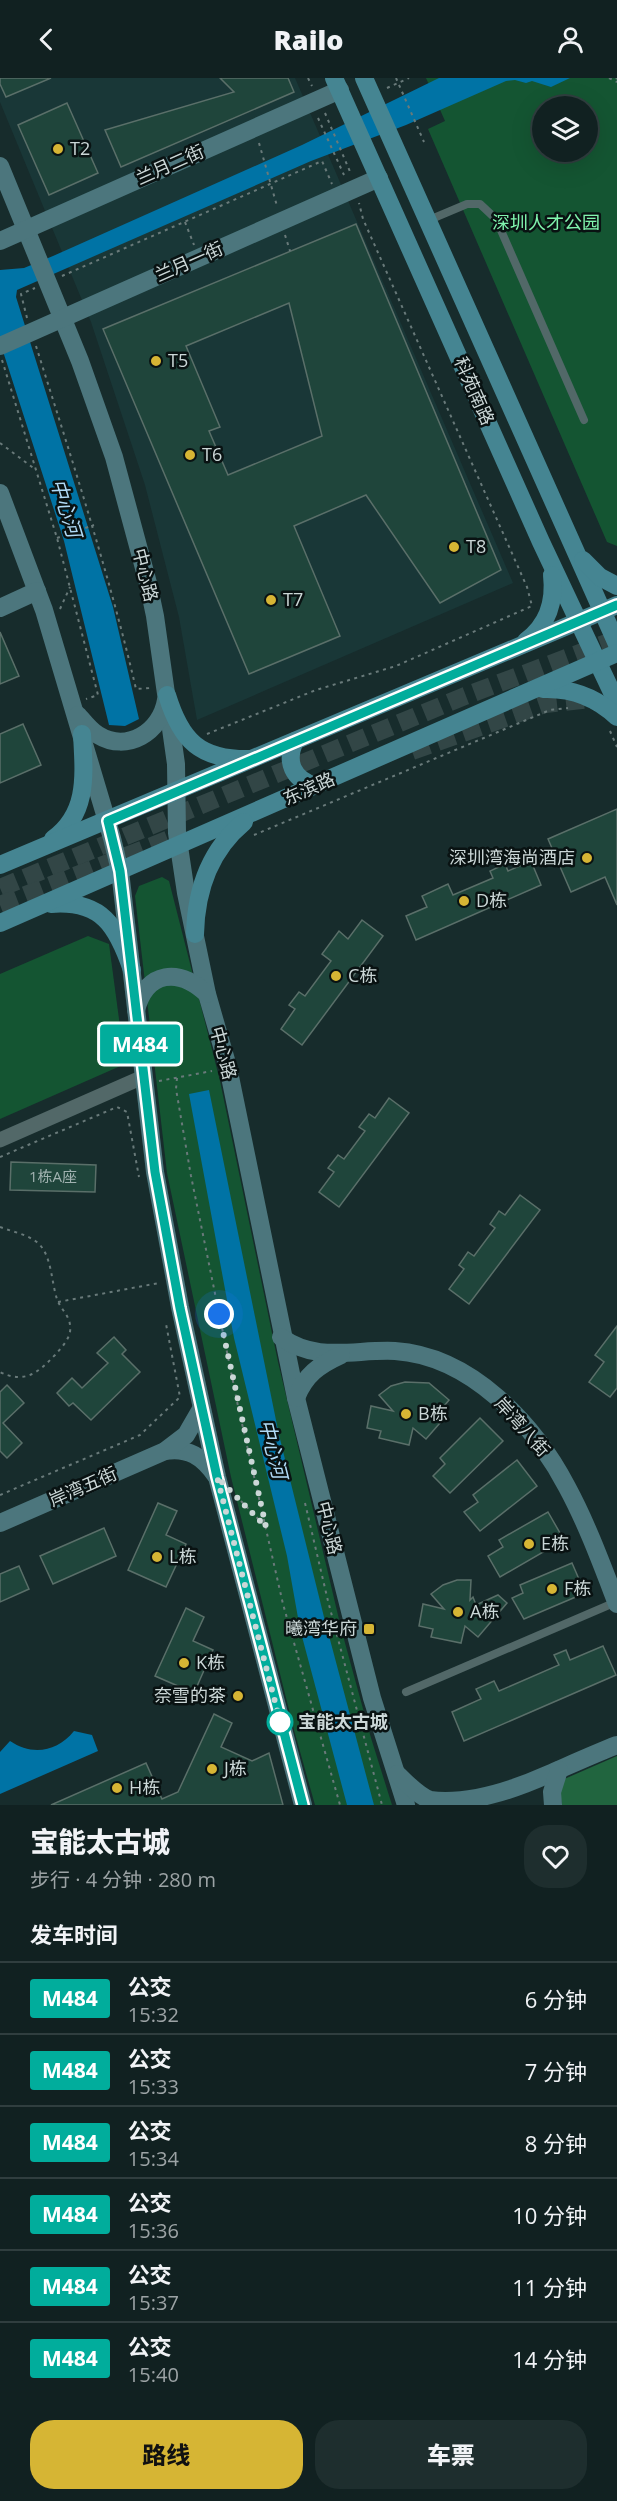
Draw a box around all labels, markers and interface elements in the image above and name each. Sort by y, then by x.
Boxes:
text: Railo [274,21,343,58]
icon: back [30,23,63,56]
icon: person [554,23,587,56]
map controls [532,96,598,162]
button: layers [532,96,598,162]
place label: T2 [70,136,90,160]
street label: 兰月二街 [132,138,207,190]
marker: T2 [51,142,65,156]
park label: 深圳人才公园 [492,210,600,234]
street label: 兰月一街 [151,235,226,287]
place label: T5 [168,348,188,372]
street label: 科苑南路 [449,353,501,428]
marker: T5 [149,354,163,368]
place label: T6 [202,442,222,466]
marker: T6 [183,448,197,462]
water label: 中心河 [45,475,89,544]
place label: T8 [466,534,486,558]
marker: T8 [447,540,461,554]
street label: 中心路 [128,546,164,604]
place label: T7 [283,587,303,611]
marker: T7 [264,593,278,607]
street label: 东滨路 [279,766,338,810]
place label: 深圳湾海尚酒店 [449,845,575,869]
marker: 深圳湾海尚酒店 [580,851,594,865]
place label: D栋 [476,888,507,912]
marker: D栋 [457,894,471,908]
place label: C栋 [348,963,377,987]
marker: C栋 [329,969,343,983]
line badge: M484 [98,1024,182,1064]
street label: 中心路 [205,1024,243,1082]
text: M484 [112,1030,168,1058]
house number: 1栋A座 [29,1166,77,1186]
your location [204,1299,234,1329]
street label: 岸湾八街 [490,1392,556,1461]
place label: B栋 [418,1401,448,1425]
marker: B栋 [399,1407,413,1421]
water label: 中心河 [253,1417,295,1485]
street label: 岸湾五街 [45,1460,120,1512]
street label: 中心路 [312,1499,348,1557]
place label: E栋 [541,1531,569,1555]
marker: E栋 [522,1537,536,1551]
place label: L栋 [169,1544,196,1568]
marker: L栋 [150,1550,164,1564]
place label: F栋 [564,1576,591,1600]
marker: F栋 [545,1582,559,1596]
place label: A栋 [470,1599,499,1623]
marker: A栋 [451,1605,465,1619]
place label: 曦湾华府 [285,1616,357,1640]
marker: 曦湾华府 [362,1622,376,1636]
place label: K栋 [196,1650,225,1674]
marker: K栋 [177,1656,191,1670]
place label: 奈雪的茶 [154,1683,226,1707]
marker: 奈雪的茶 [231,1689,245,1703]
marker: 宝能太古城 [267,1709,293,1735]
place label: 宝能太古城 [298,1709,388,1733]
place label: J栋 [222,1756,247,1780]
marker: J栋 [205,1762,219,1776]
place label: H栋 [129,1775,160,1799]
marker: H栋 [110,1781,124,1795]
text: 宝能太古城 [30,1822,170,1860]
button: heart [524,1825,587,1888]
text: 步行 · 4 分钟 · 280 m [30,1866,216,1893]
text: 发车时间 [30,1919,118,1949]
text: 公交 [128,1971,172,2001]
text: M484 [42,1984,98,2012]
text: 6 分钟 [525,1984,587,2014]
text: 15:32 [128,2001,179,2028]
text: 公交 [128,2043,172,2073]
text: M484 [42,2056,98,2084]
text: 7 分钟 [525,2056,587,2086]
text: 15:33 [128,2073,179,2100]
text: 公交 [128,2115,172,2145]
text: M484 [42,2128,98,2156]
text: 8 分钟 [525,2128,587,2158]
text: 15:34 [128,2145,179,2172]
text: 公交 [128,2187,172,2217]
text: M484 [42,2200,98,2228]
text: 10 分钟 [512,2200,587,2230]
text: 15:36 [128,2217,179,2244]
text: 公交 [128,2259,172,2289]
text: M484 [42,2272,98,2300]
text: 11 分钟 [512,2272,587,2302]
text: 15:37 [128,2289,179,2316]
text: 公交 [128,2331,172,2361]
text: M484 [42,2344,98,2372]
text: 14 分钟 [512,2344,587,2374]
text: 15:40 [128,2361,179,2388]
button: 路线 [30,2420,303,2489]
button: 车票 [315,2420,587,2489]

